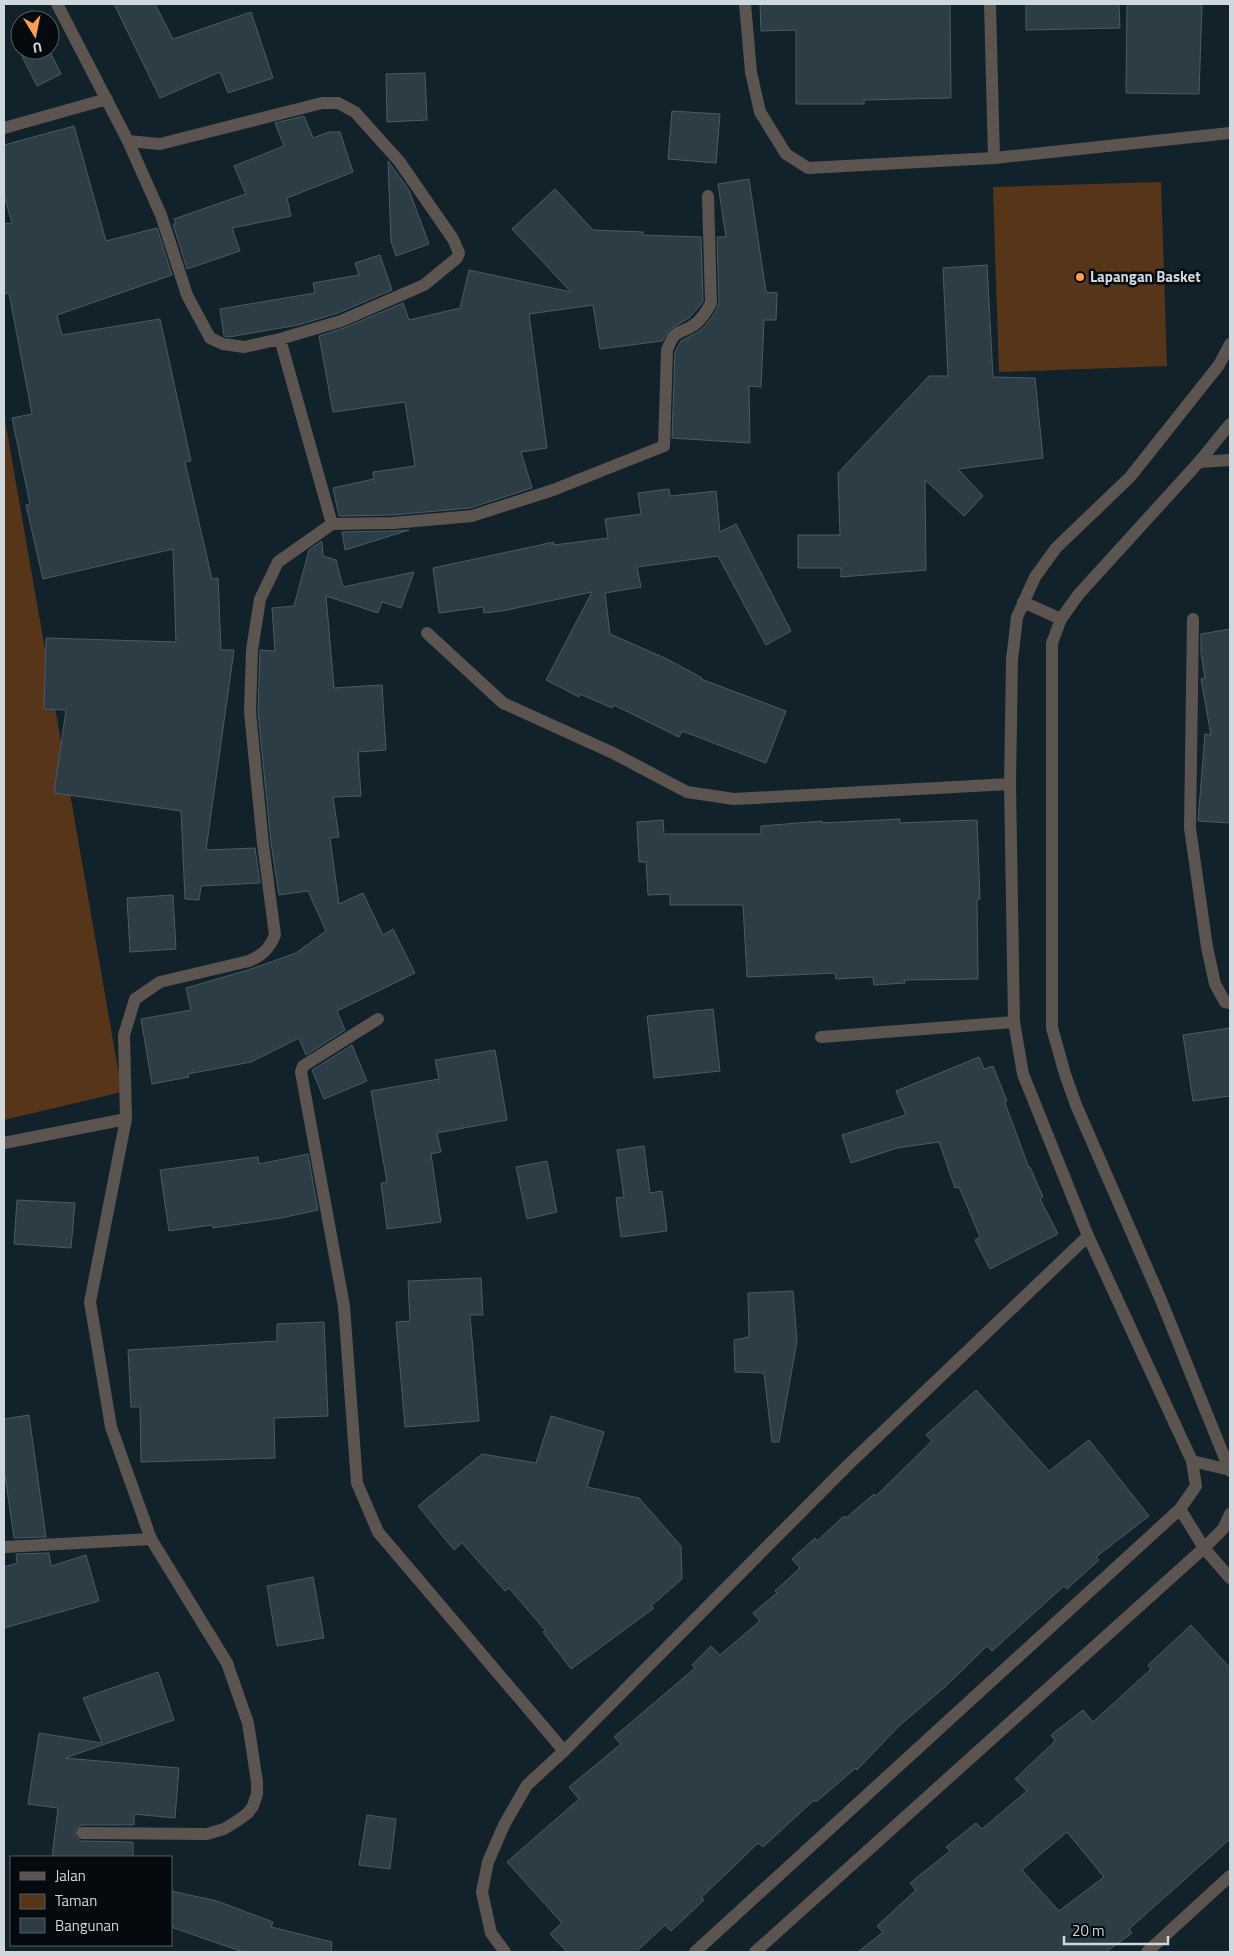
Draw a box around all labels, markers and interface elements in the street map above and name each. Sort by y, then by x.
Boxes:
north arrow [10,10,60,60]
text: U [31,37,44,59]
place label: Lapangan Basket [1090,265,1201,288]
marker: Lapangan Basket [1074,271,1086,283]
legend [10,1856,172,1946]
text: Jalan [55,1864,86,1887]
text: Taman [55,1889,97,1912]
text: Bangunan [55,1914,119,1937]
scale bar [1064,1914,1168,1946]
text: 20 m [1072,1919,1105,1942]

